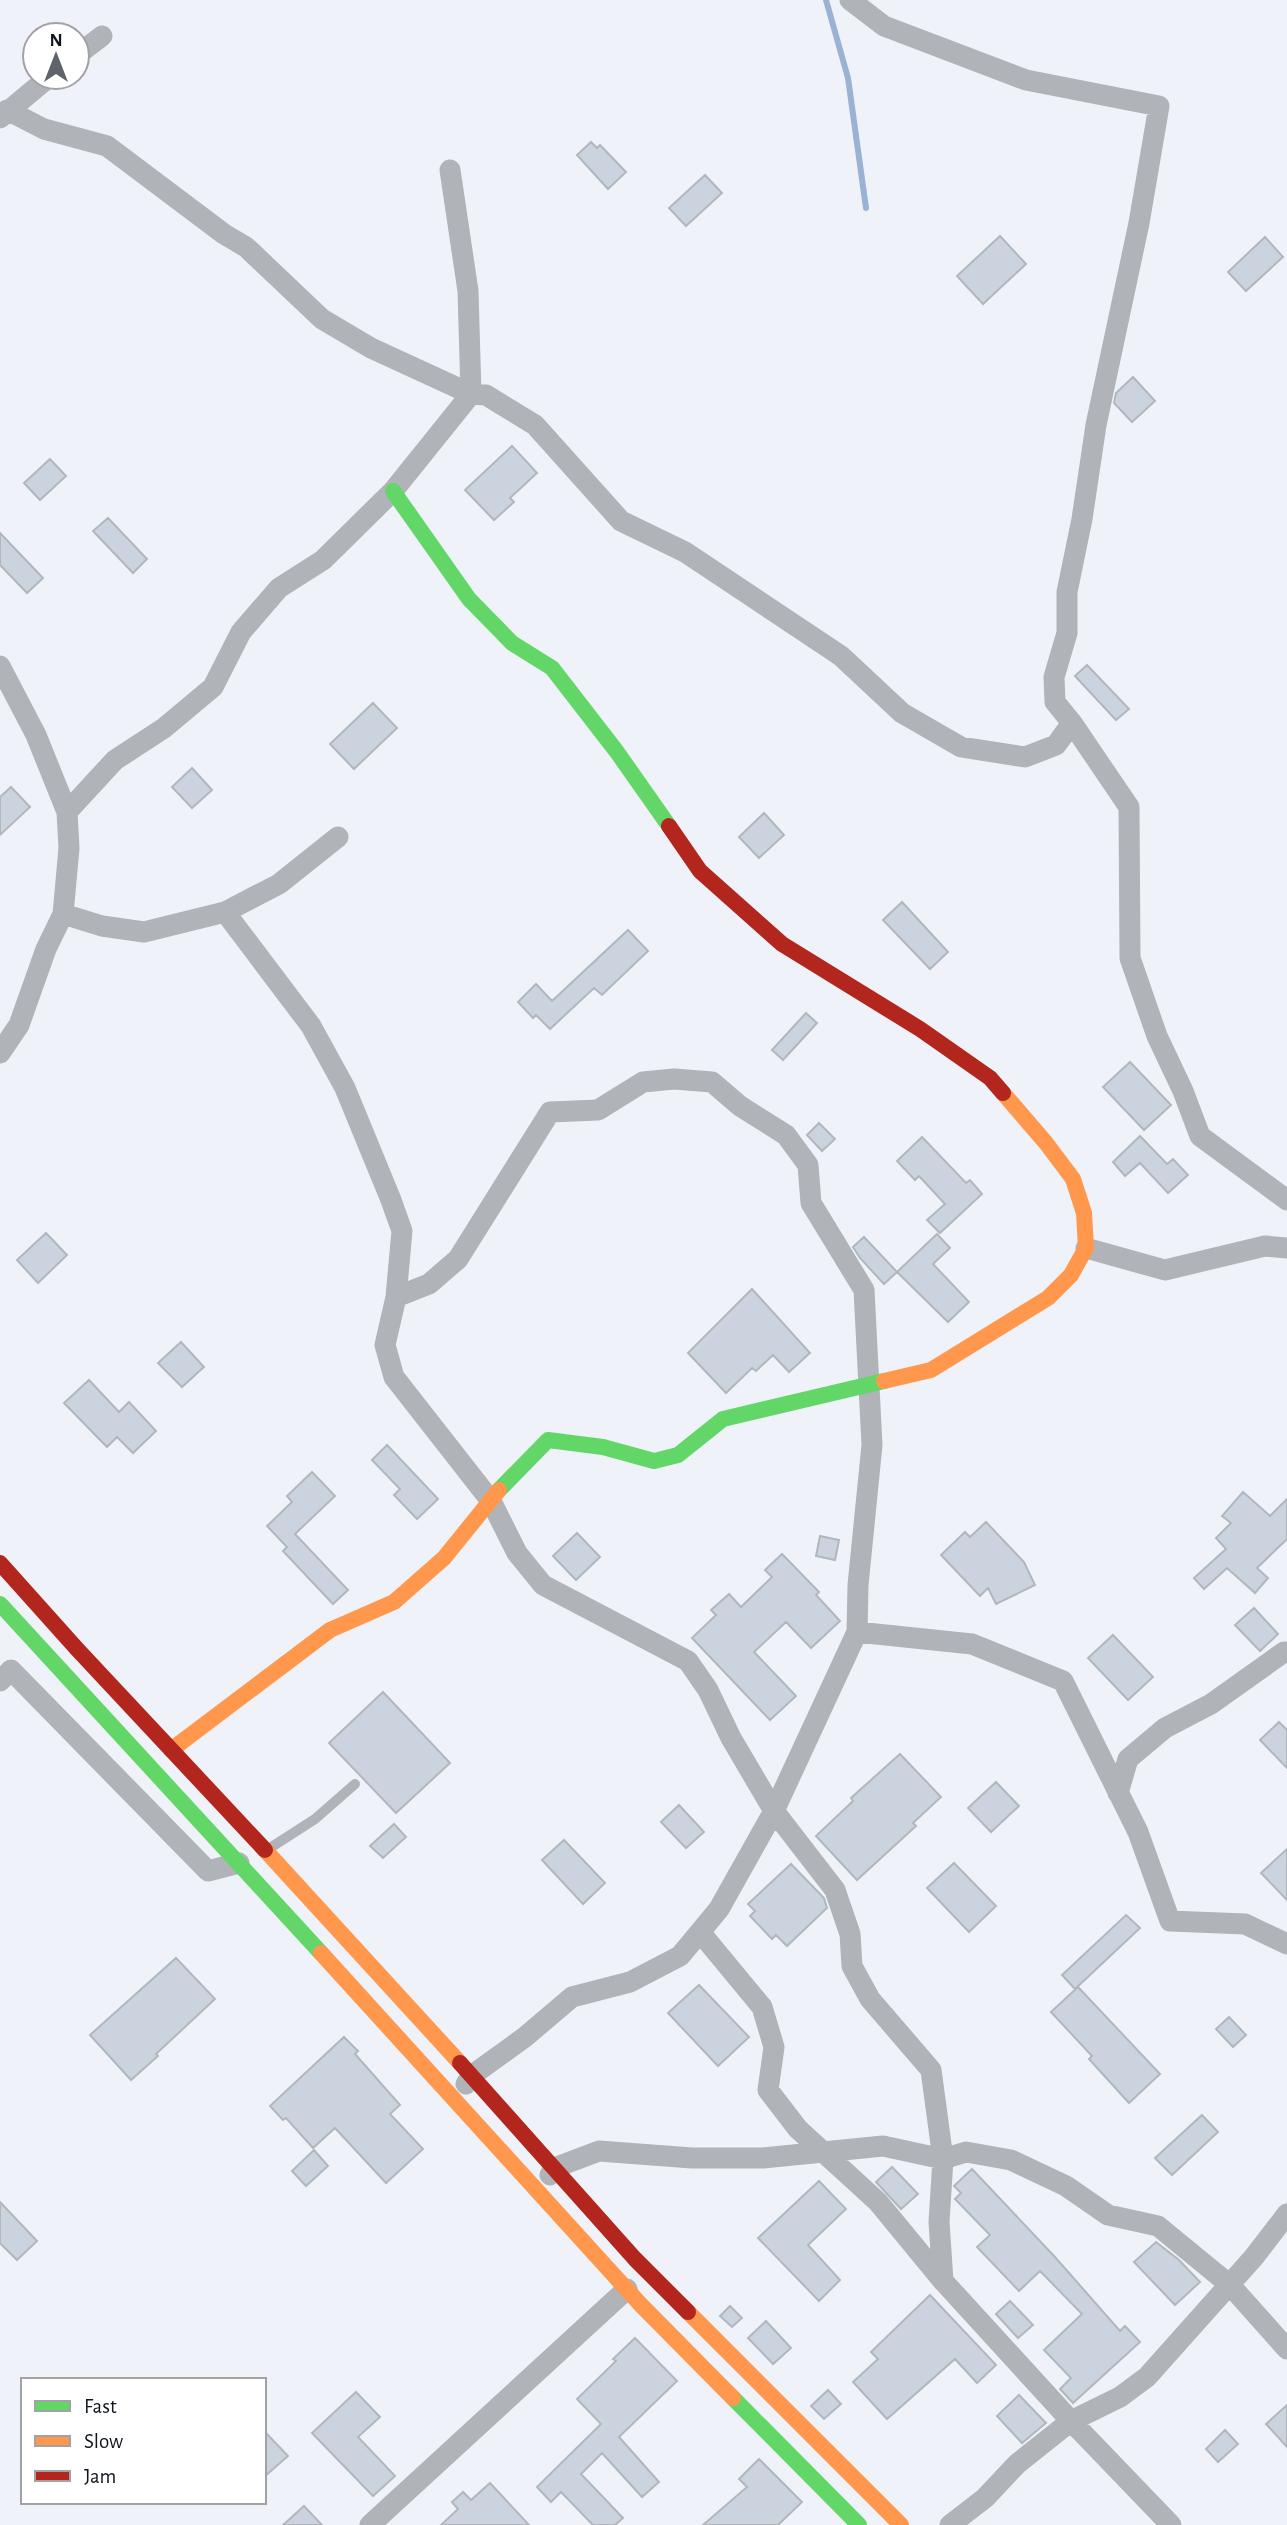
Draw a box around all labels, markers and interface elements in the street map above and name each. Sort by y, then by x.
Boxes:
north arrow [21,21,91,91]
text: N [49,31,63,50]
legend [21,2378,266,2504]
text: Fast [84,2396,117,2417]
text: Slow [84,2431,123,2452]
text: Jam [84,2466,116,2487]

